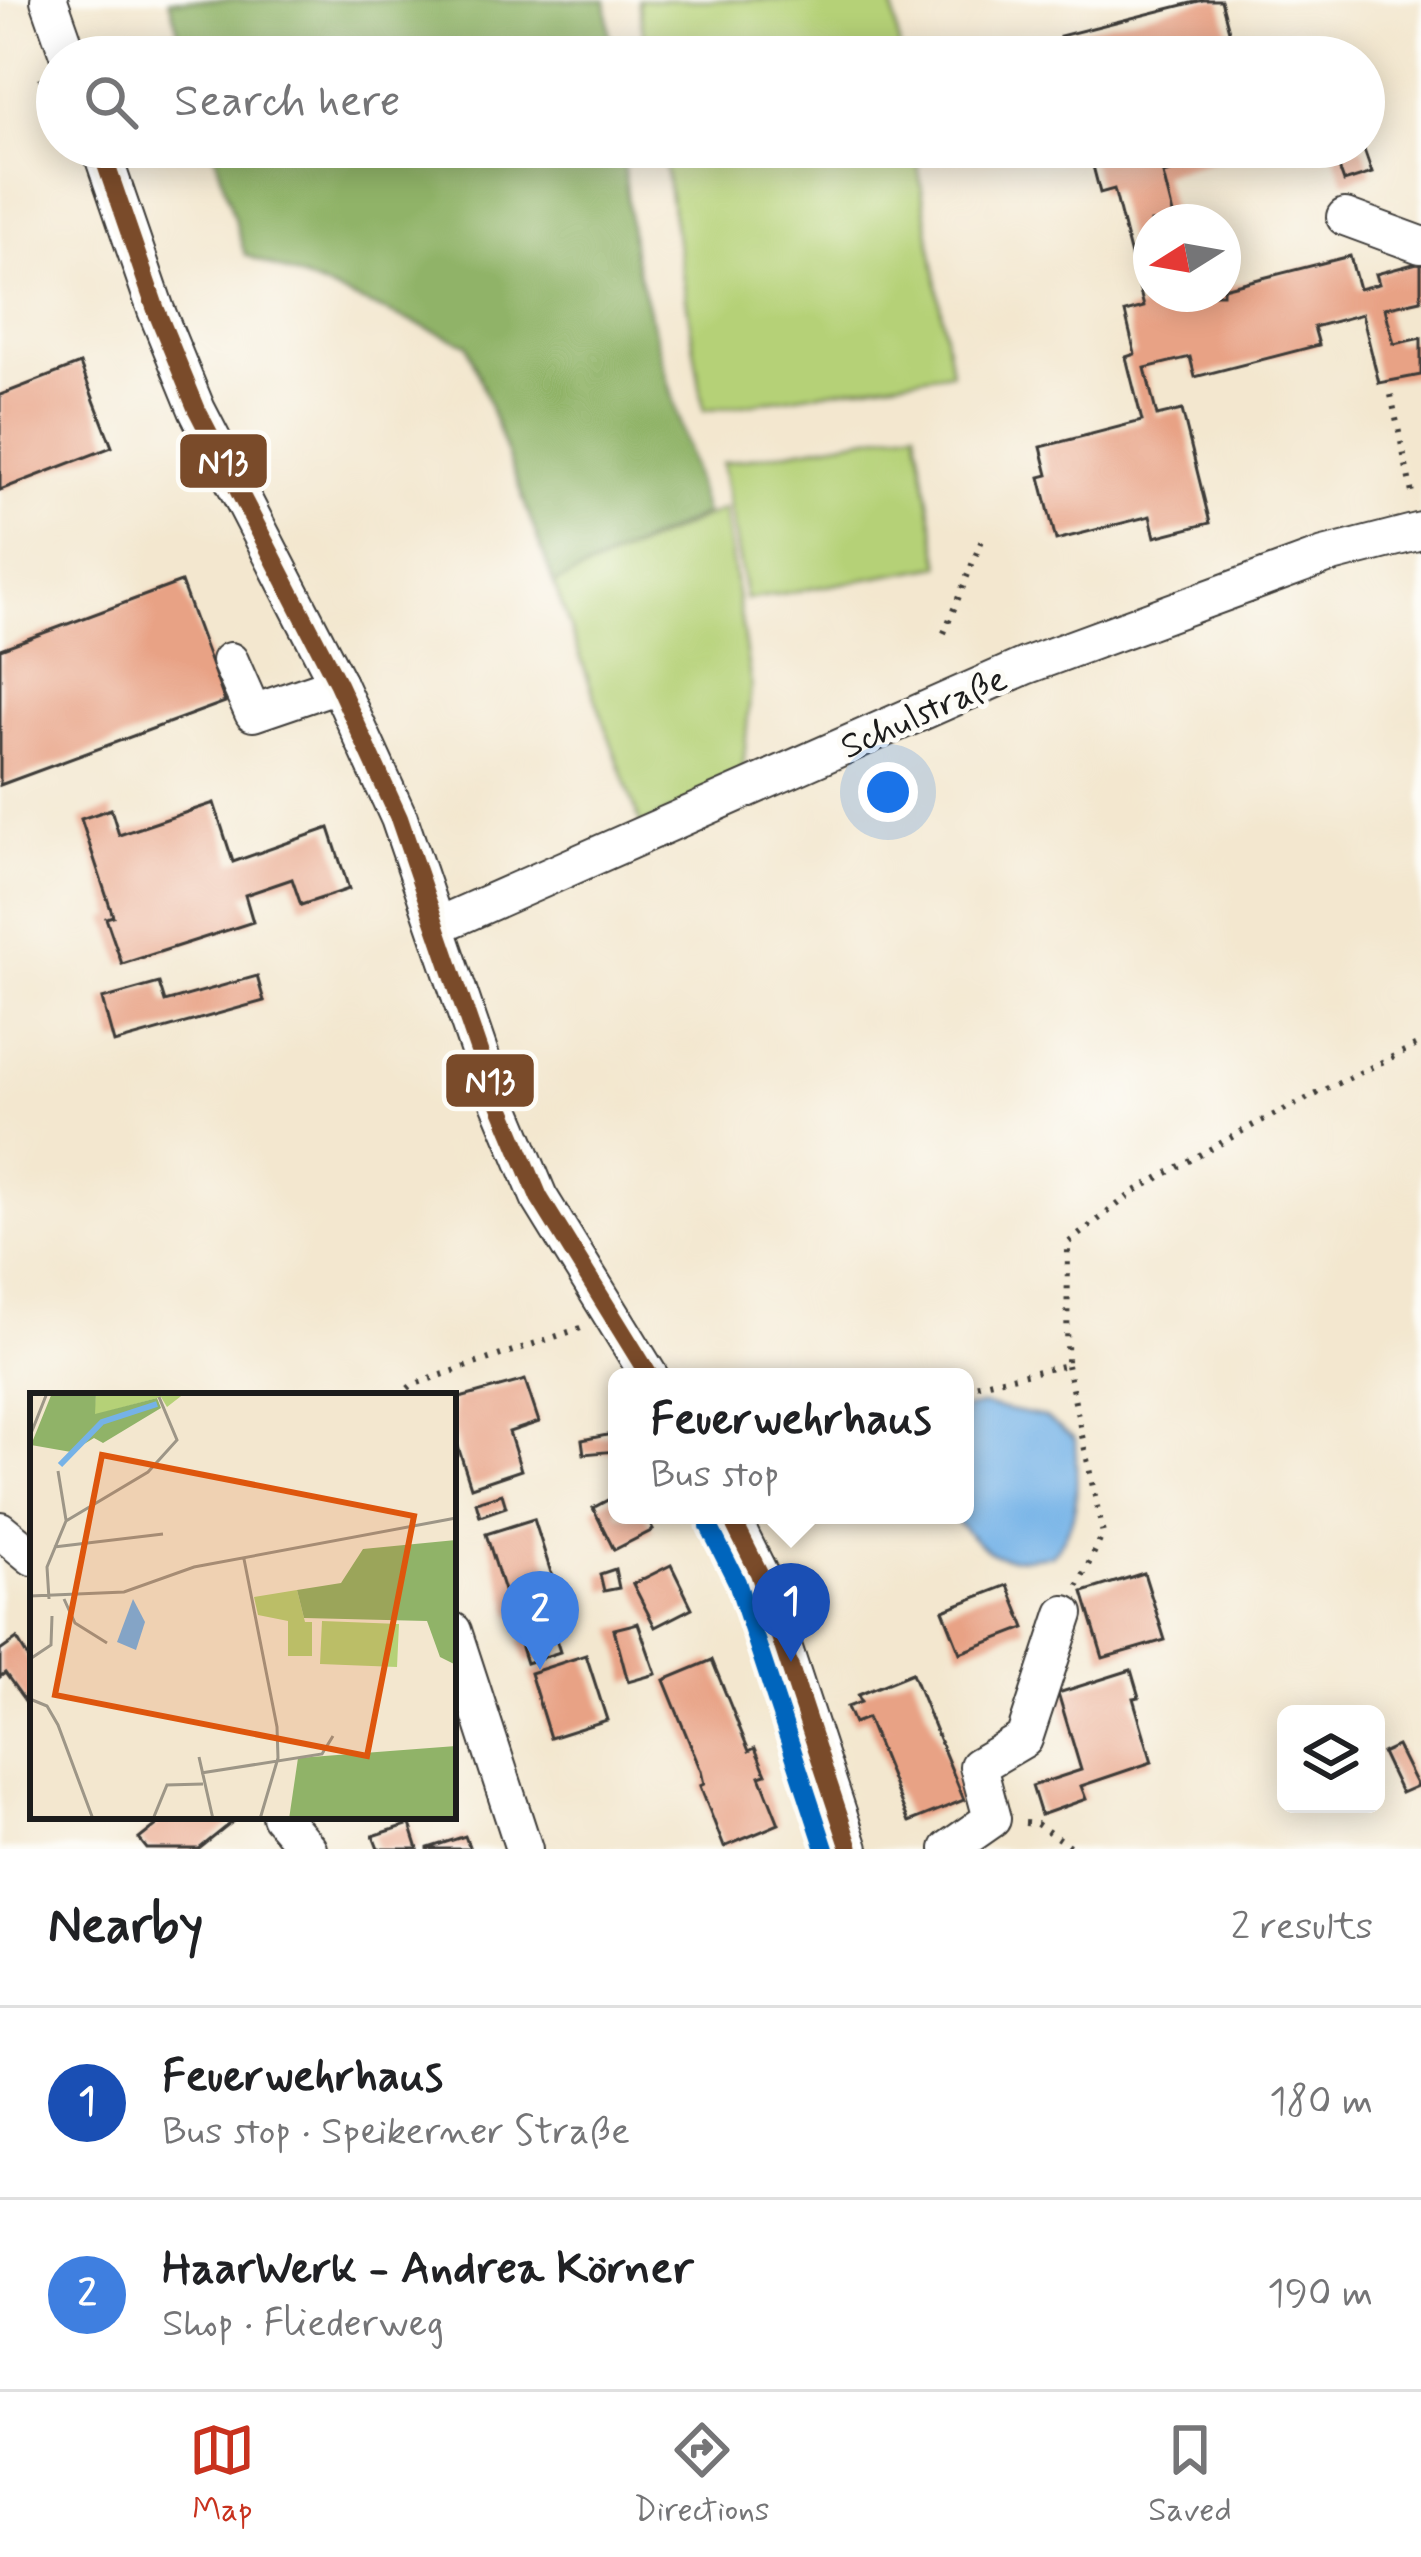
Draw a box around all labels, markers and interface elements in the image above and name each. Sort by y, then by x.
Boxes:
search box [36,36,1385,168]
icon: search [78,69,144,135]
text: Search here [174,73,401,132]
north arrow [1133,204,1241,312]
line badge: N13 [178,432,269,490]
text: N13 [198,442,248,486]
street label: Schulstraße [834,657,1015,772]
your location [858,762,918,822]
line badge: N13 [444,1052,536,1109]
text: N13 [465,1061,515,1105]
popup [608,1368,974,1524]
text: Feuerwehrhaus [650,1391,932,1450]
inset map [30,1393,456,1819]
text: Bus stop [650,1450,780,1501]
pin: 1 [752,1563,830,1662]
pin: 2 [501,1571,579,1670]
map controls [1277,1705,1385,1813]
button: layers [1277,1705,1385,1813]
text: Nearby [48,1894,203,1960]
text: 2 results [1231,1902,1373,1953]
text: Feuerwehrhaus [162,2048,443,2107]
text: 1 [78,2077,96,2128]
text: 180 m [1269,2077,1373,2128]
text: Bus stop · Speikerner Straße [162,2107,630,2158]
text: HaarWerk - Andrea Körner [162,2240,693,2299]
text: 2 [77,2269,97,2320]
text: 190 m [1267,2269,1373,2320]
text: Shop · Fliederweg [162,2299,444,2350]
tab: Map [189,2417,255,2533]
tab: Directions [634,2417,770,2533]
tab: Saved [1148,2417,1232,2533]

